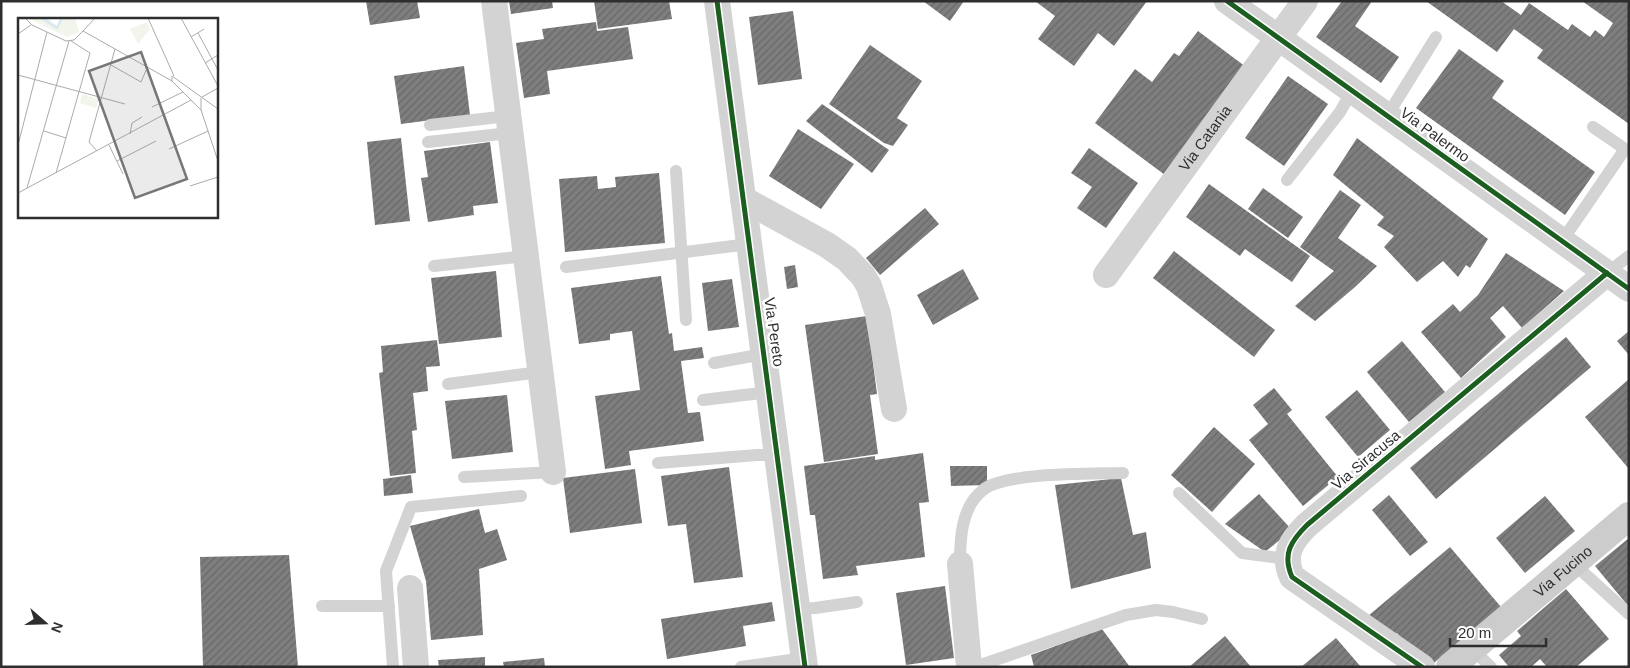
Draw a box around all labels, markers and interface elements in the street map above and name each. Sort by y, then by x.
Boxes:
inset map [18,18,218,218]
street label: Via Catania [1175,101,1235,174]
street label: Via Palermo [1397,104,1473,165]
street label: Via Pereto [761,296,788,368]
street label: Via Siracusa [1328,426,1404,493]
street label: Via Fucino [1530,542,1595,600]
north arrow [20,598,70,648]
scale bar [1450,616,1546,648]
text: N [48,620,66,635]
text: 20 m [1458,624,1491,641]

